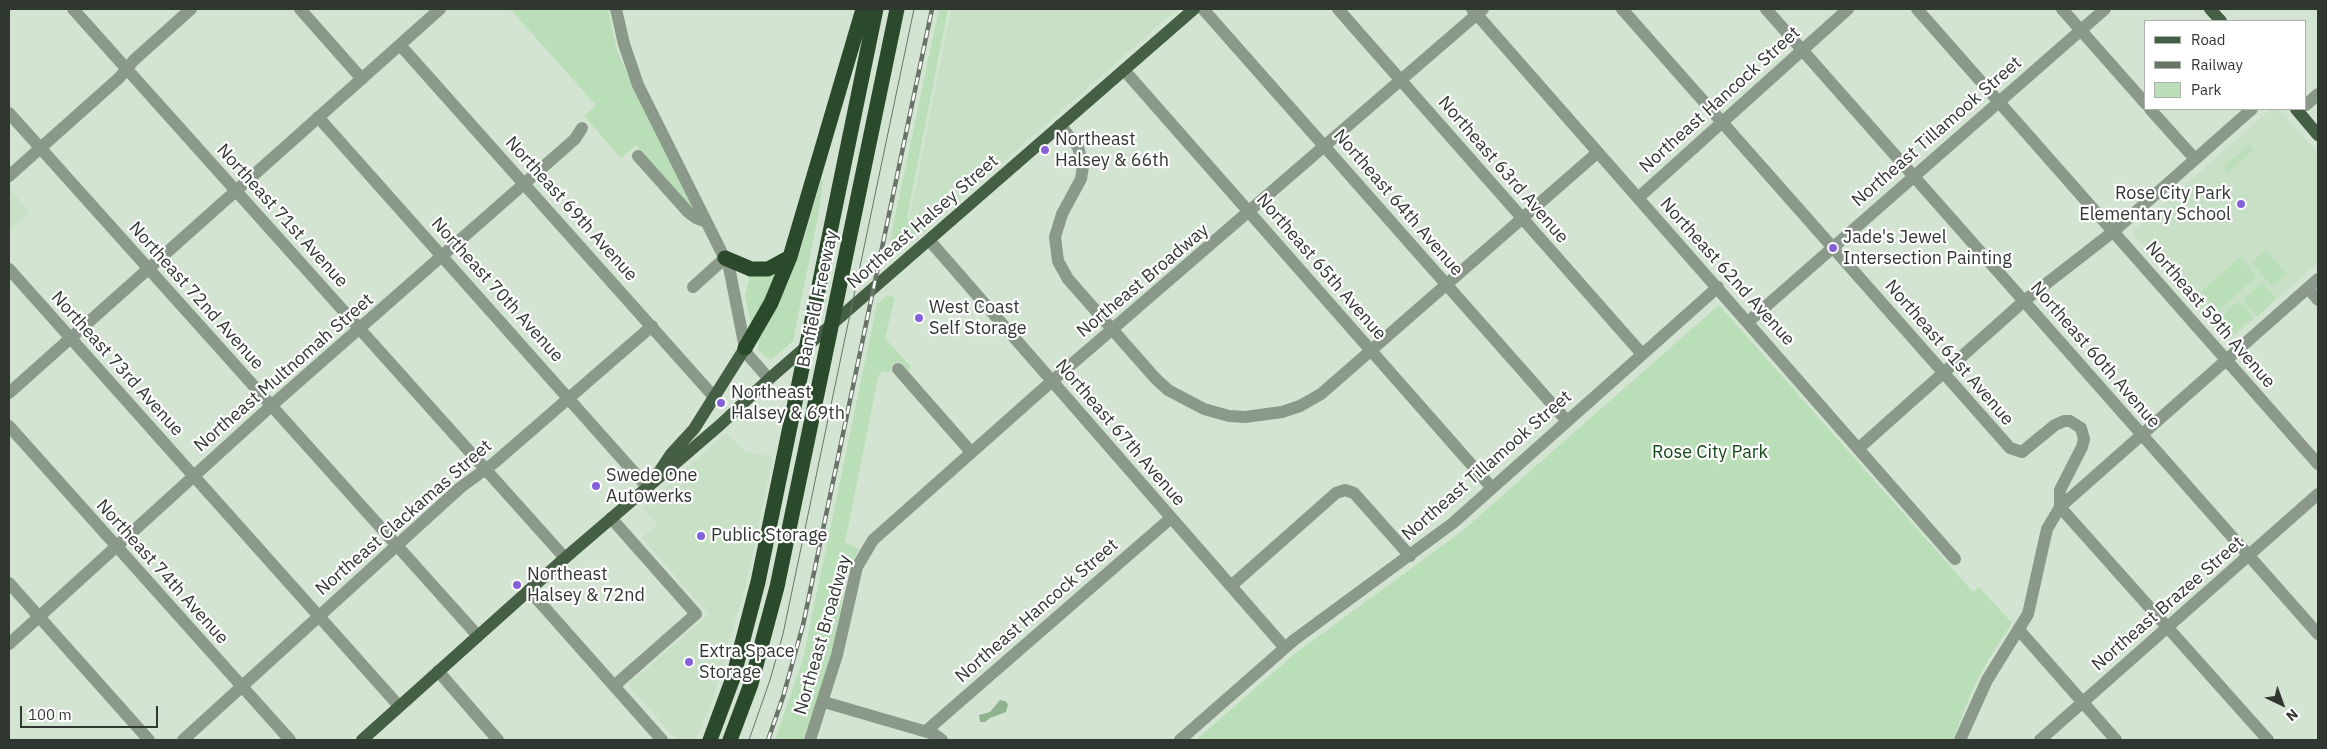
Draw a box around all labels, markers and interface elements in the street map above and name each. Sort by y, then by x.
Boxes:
legend [2144,20,2307,110]
street label: Northeast Hancock Street [1635,22,1805,178]
text: Road [2191,30,2226,49]
street label: Northeast Tillamook Street [1848,52,2026,212]
text: Railway [2191,55,2243,74]
text: Park [2191,80,2221,99]
street label: Northeast 63rd Avenue [1433,92,1573,248]
street label: Northeast 64th Avenue [1328,125,1468,281]
place label: Northeast Halsey & 66th [1055,129,1169,172]
street label: Northeast 69th Avenue [500,132,642,286]
street label: Northeast 71st Avenue [212,140,352,292]
marker: Northeast Halsey & 66th [1039,144,1051,156]
street label: Northeast Halsey Street [843,150,1003,294]
place label: Rose City Park Elementary School [2079,183,2231,225]
street label: Northeast 65th Avenue [1251,189,1391,345]
street label: Northeast 62nd Avenue [1655,194,1799,350]
marker: Rose City Park Elementary School [2235,198,2247,210]
street label: Northeast 70th Avenue [426,213,568,367]
street label: Northeast 72nd Avenue [124,218,268,374]
street label: Northeast Broadway [1073,220,1213,342]
place label: Jade's Jewel Intersection Painting [1843,227,2012,270]
street label: Banfield Freeway [793,229,843,369]
street label: Northeast 59th Avenue [2140,237,2280,393]
marker: Jade's Jewel Intersection Painting [1827,242,1839,254]
street label: Northeast 61st Avenue [1880,276,2018,430]
street label: Northeast 60th Avenue [2025,277,2165,433]
street label: Northeast 73rd Avenue [46,287,188,441]
street label: Northeast Multnomah Street [190,289,378,457]
place label: West Coast Self Storage [929,297,1027,340]
marker: West Coast Self Storage [913,312,925,324]
street label: Northeast 67th Avenue [1050,355,1190,511]
place label: Northeast Halsey & 69th [731,382,845,424]
street label: Northeast Tillamook Street [1398,386,1576,546]
marker: Northeast Halsey & 69th [715,397,727,409]
street label: Northeast Clackamas Street [312,436,496,600]
park label: Rose City Park [1652,442,1768,464]
place label: Swede One Autowerks [606,465,697,508]
marker: Swede One Autowerks [590,480,602,492]
street label: Northeast 74th Avenue [91,495,233,649]
place label: Public Storage [711,525,827,547]
marker: Public Storage [695,530,707,542]
street label: Northeast Brazee Street [2088,532,2248,676]
street label: Northeast Hancock Street [951,534,1123,688]
street label: Northeast Broadway [790,553,856,717]
place label: Northeast Halsey & 72nd [527,564,645,606]
marker: Northeast Halsey & 72nd [511,579,523,591]
place label: Extra Space Storage [699,641,795,684]
marker: Extra Space Storage [683,656,695,668]
north arrow [2257,679,2307,729]
scale bar [22,696,160,728]
text: 100 m [28,705,72,724]
text: N [2282,705,2302,725]

